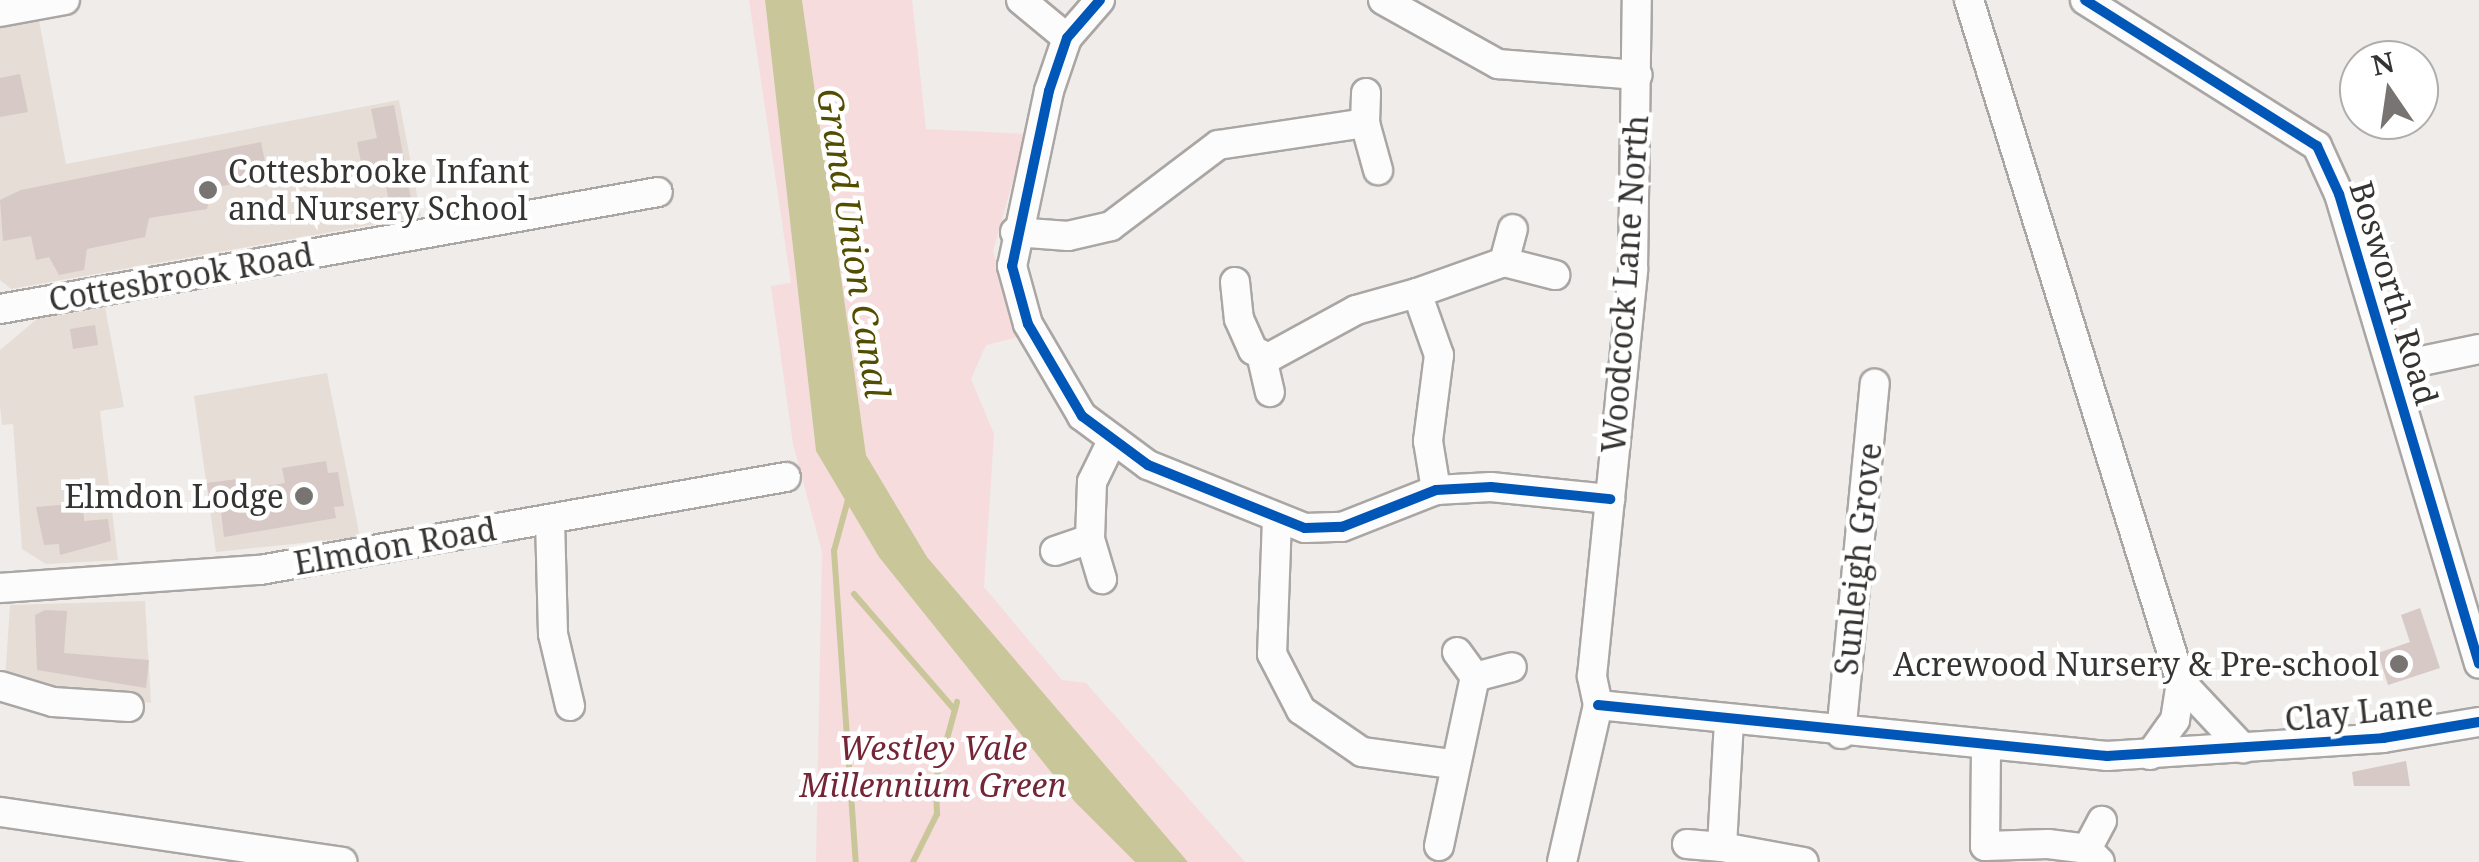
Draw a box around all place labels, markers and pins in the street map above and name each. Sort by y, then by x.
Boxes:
place label: Cottesbrooke Infant and Nursery School [228,153,529,228]
marker: Cottesbrooke Infant and Nursery School [197,179,219,201]
place label: Elmdon Lodge [64,477,284,515]
marker: Elmdon Lodge [293,485,315,507]
place label: Acrewood Nursery & Pre-school [1893,645,2379,683]
marker: Acrewood Nursery & Pre-school [2388,653,2410,675]

